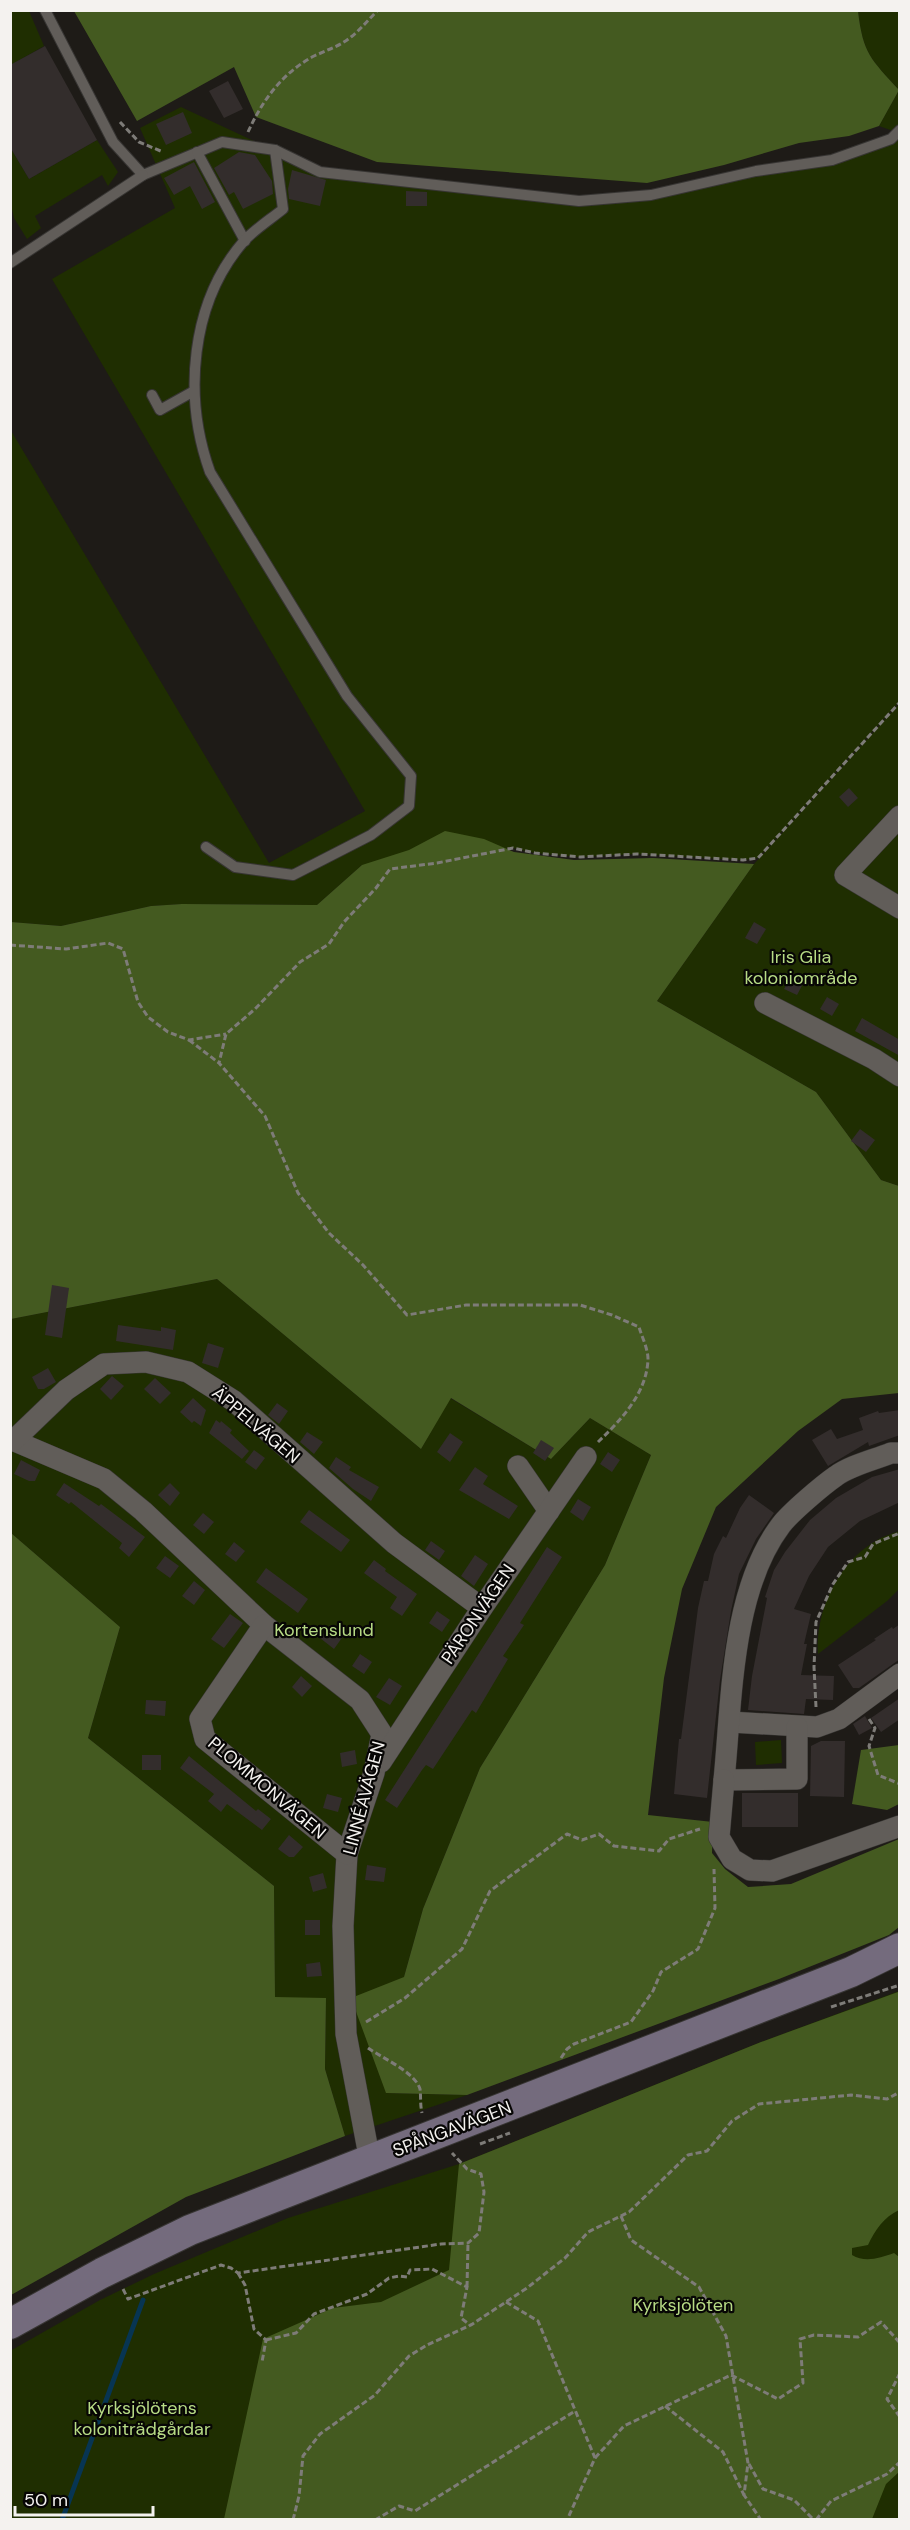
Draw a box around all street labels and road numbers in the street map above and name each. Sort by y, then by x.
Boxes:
street label: ÄPPELVÄGEN [207,1381,305,1469]
street label: PÄRONVÄGEN [436,1559,520,1669]
street label: PLOMMONVÄGEN [203,1732,331,1844]
street label: LINNÉAVÄGEN [337,1739,391,1857]
street label: SPÅNGAVÄGEN [389,2095,515,2163]

